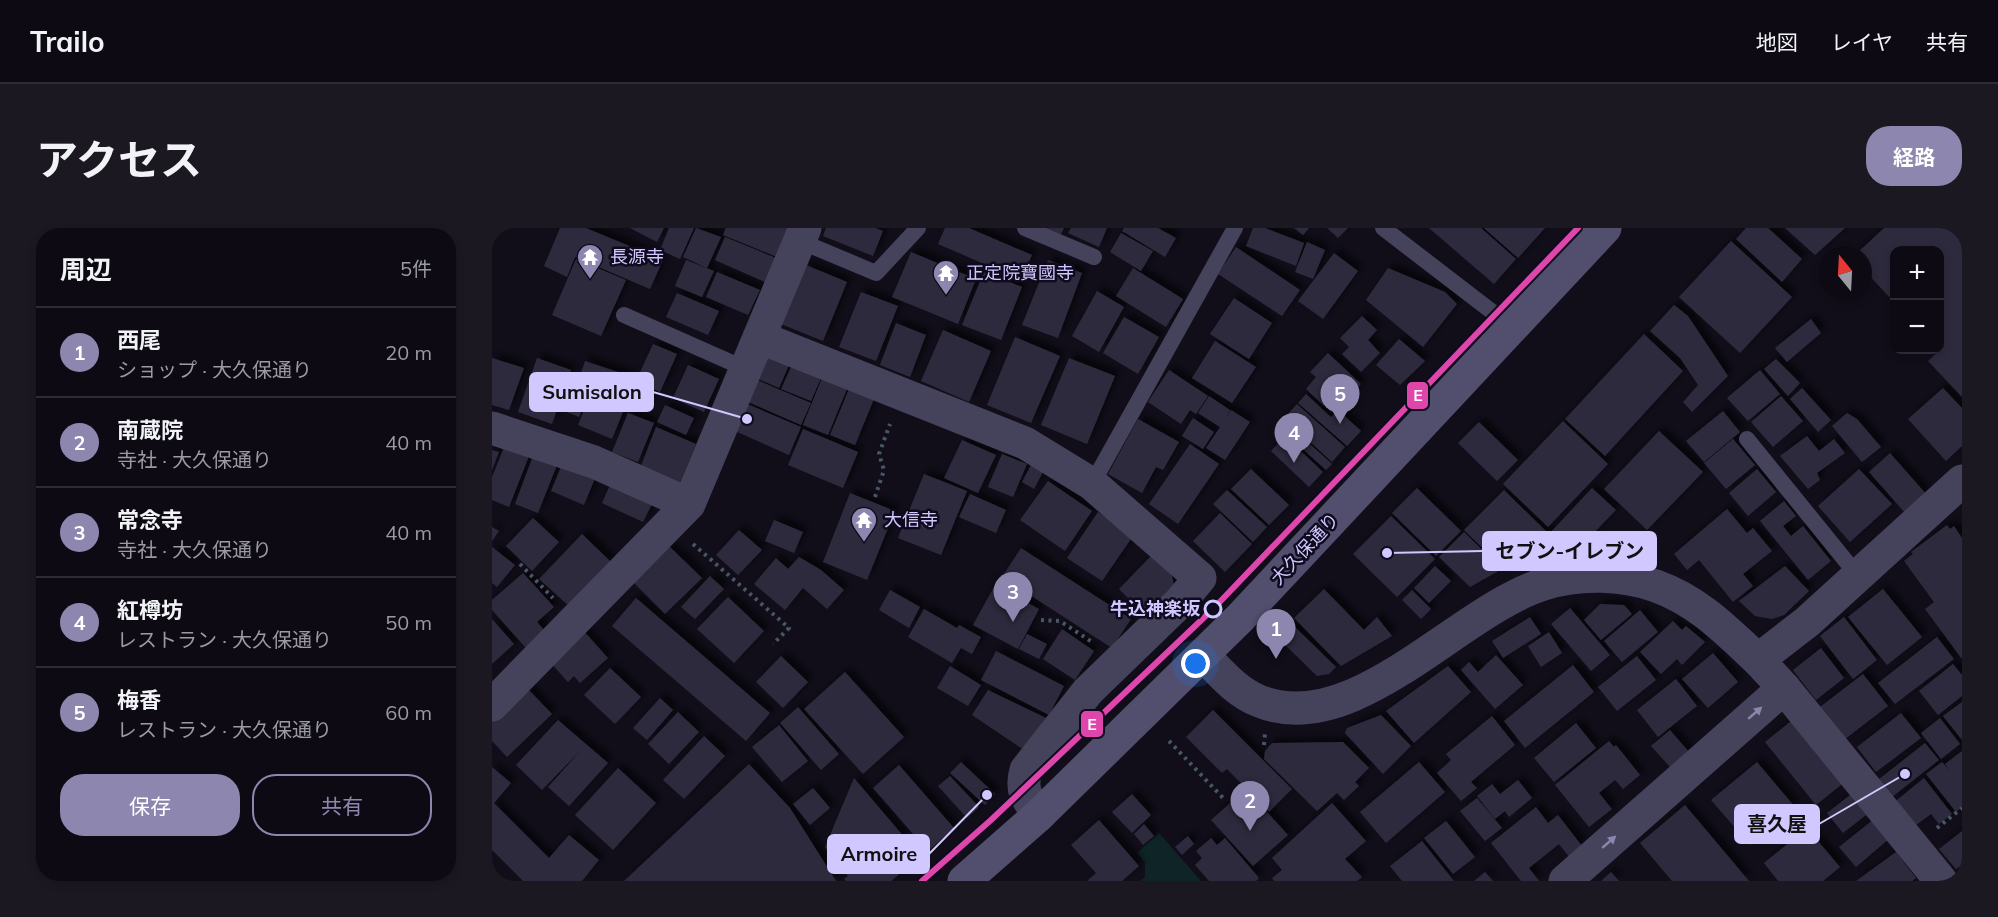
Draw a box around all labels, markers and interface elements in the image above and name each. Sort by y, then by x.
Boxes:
text: Trailo [30,24,105,59]
text: 地図 [1756,29,1798,55]
text: レイヤ [1831,29,1893,55]
text: 共有 [1926,29,1968,55]
button: 経路 [1866,126,1962,186]
text: アクセス [36,133,202,186]
temple icon: 長源寺 [575,242,605,280]
place label: 長源寺 [610,245,664,268]
north arrow [1818,246,1872,300]
map controls [1890,246,1944,354]
button: + [1890,246,1944,300]
text: 周辺 [60,253,112,286]
text: 5件 [400,256,432,281]
temple icon: 正定院寶國寺 [931,258,961,296]
place label: 正定院寶國寺 [966,261,1074,284]
button: − [1890,300,1944,354]
text: 西尾 [117,326,161,354]
text: 1 [74,340,86,365]
text: 20 m [385,340,432,365]
text: ショップ · 大久保通り [117,357,312,382]
callout: Sumisalon [530,373,653,411]
pin: 5 [1320,374,1360,424]
text: Sumisalon [542,379,642,404]
line badge: E [1406,381,1429,410]
text: E [1413,385,1423,405]
pin: 4 [1274,414,1314,463]
text: 南蔵院 [117,416,183,444]
text: 2 [74,430,86,455]
text: 40 m [385,430,432,455]
text: 寺社 · 大久保通り [117,447,272,472]
temple icon: 大信寺 [849,505,879,543]
text: 常念寺 [117,506,183,534]
place label: 大信寺 [884,508,938,531]
street label: 大久保通り [1266,508,1344,589]
text: 3 [74,520,86,545]
text: 40 m [385,520,432,545]
callout: セブン-イレブン [1483,532,1656,570]
text: 寺社 · 大久保通り [117,537,272,562]
text: セブン-イレブン [1496,538,1644,563]
pin: 3 [994,572,1032,622]
text: 紅樽坊 [117,596,183,624]
place label: 牛込神楽坂 [1110,597,1201,620]
marker: 牛込神楽坂 [1204,600,1222,618]
text: 4 [74,610,86,635]
text: 50 m [385,610,432,635]
pin: 1 [1256,610,1296,659]
text: レストラン · 大久保通り [117,627,332,652]
your location [1181,649,1210,678]
text: 梅香 [117,686,161,714]
text: 5 [74,700,86,725]
text: 60 m [385,700,432,725]
one-way arrow [1747,707,1762,720]
line badge: E [1080,710,1104,738]
text: E [1087,714,1097,734]
text: レストラン · 大久保通り [117,717,332,742]
button: 保存 [60,774,240,836]
button: 共有 [252,774,432,836]
pin: 2 [1230,782,1269,831]
callout: 喜久屋 [1735,805,1819,843]
text: 喜久屋 [1747,811,1807,836]
callout: Armoire [828,835,929,873]
one-way arrow [1601,836,1616,849]
text: Armoire [841,841,917,866]

